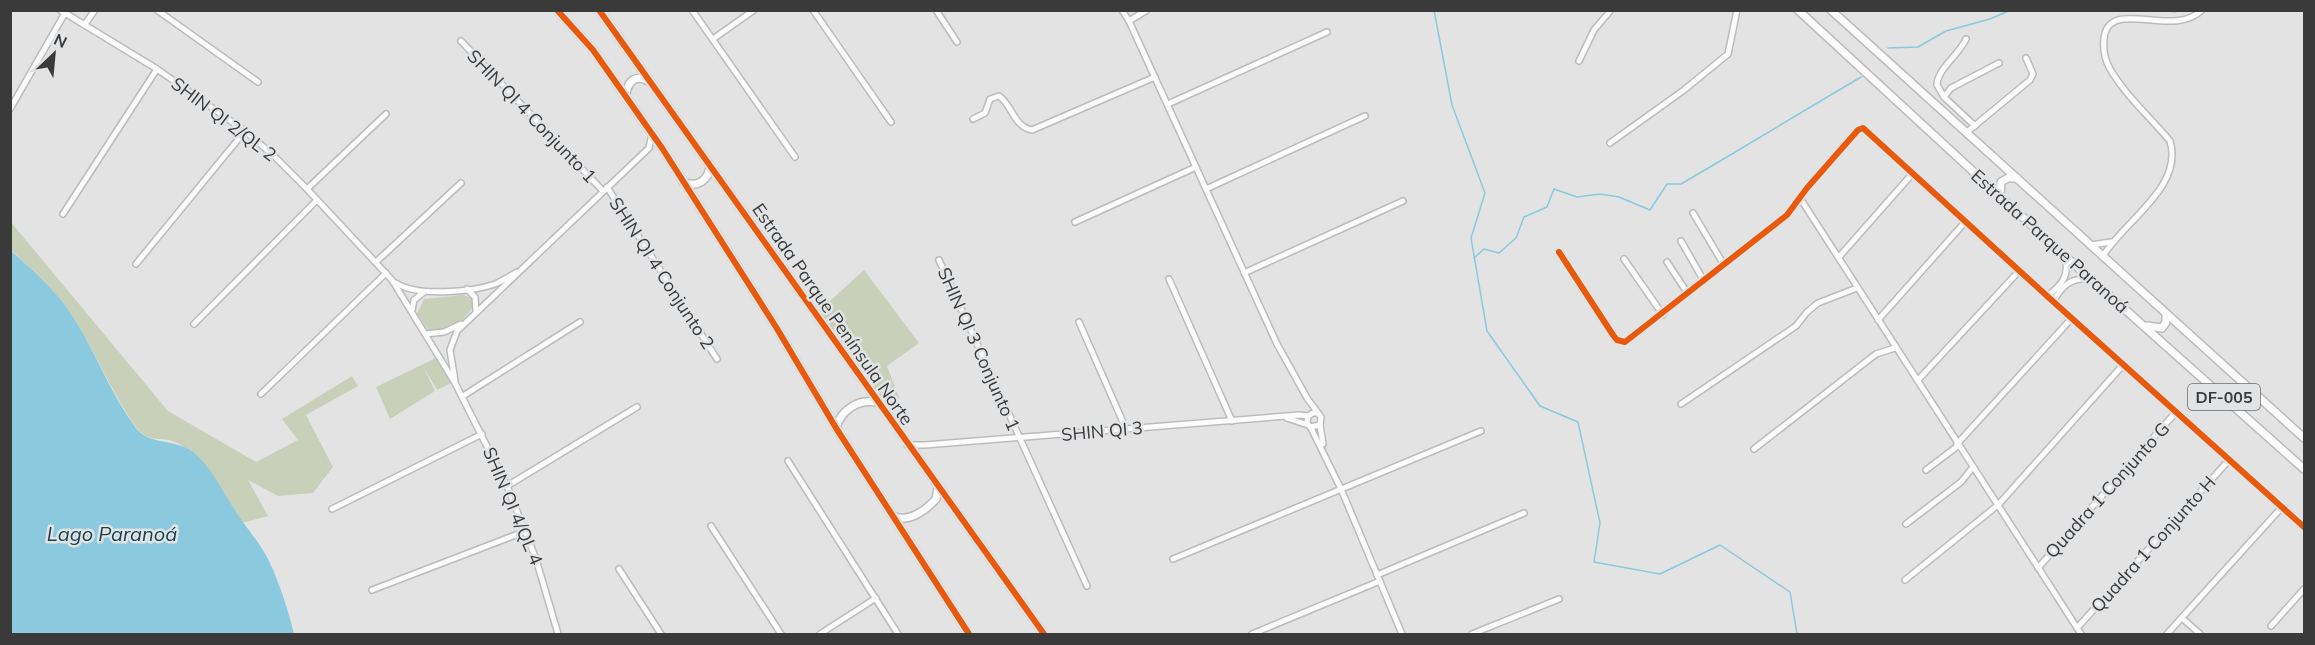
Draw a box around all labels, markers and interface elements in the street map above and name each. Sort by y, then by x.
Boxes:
north arrow [24,24,84,84]
text: N [51,29,70,52]
street label: SHIN QI 4 Conjunto 1 [462,45,602,187]
street label: SHIN QI 2/QL 2 [167,72,281,166]
street label: Estrada Parque Paranoá [1966,164,2134,318]
street label: SHIN QI 4 Conjunto 2 [604,193,720,353]
street label: Estrada Parque Península Norte [747,199,919,429]
street label: SHIN QI 3 Conjunto 1 [933,264,1025,434]
road number: DF-005 [2188,384,2260,410]
street label: SHIN QI 3 [1060,416,1144,446]
street label: Quadra 1 Conjunto G [2040,417,2174,563]
street label: SHIN QI 4/QL 4 [478,443,548,569]
street label: Quadra 1 Conjunto H [2086,471,2220,617]
water label: Lago Paranoá [47,521,177,546]

